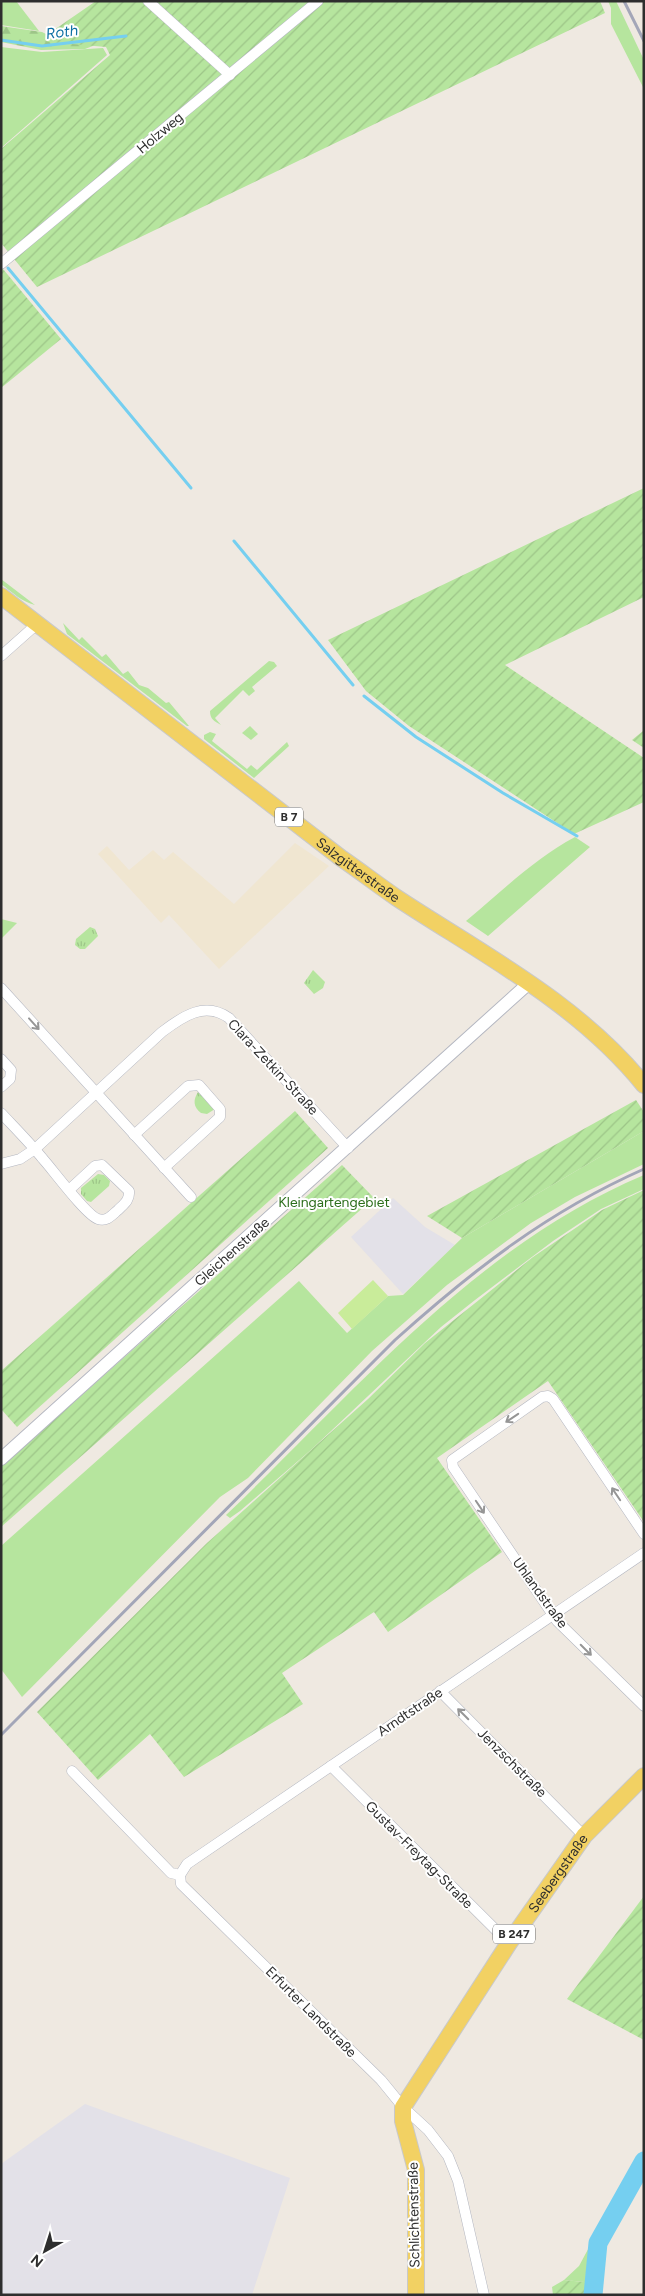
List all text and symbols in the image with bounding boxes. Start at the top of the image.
water label: Roth [45,21,79,43]
street label: Holzweg [133,109,187,157]
road number: B 7 [275,808,303,826]
street label: Salzgitterstraße [313,834,403,906]
street label: Clara-Zetkin-Straße [224,1016,322,1119]
one-way arrow [28,1018,40,1031]
park label: Kleingartengebiet [278,1194,390,1211]
street label: Gleichenstraße [191,1214,273,1290]
one-way arrow [505,1413,519,1423]
one-way arrow [611,1487,621,1501]
one-way arrow [475,1500,485,1514]
street label: Uhlandstraße [509,1554,572,1632]
one-way arrow [580,1644,593,1656]
street label: Arndtstraße [374,1684,446,1740]
one-way arrow [457,1708,469,1720]
street label: Jenzschstraße [474,1725,550,1801]
street label: Gustav-Freytag-Straße [362,1798,477,1913]
street label: Seebergstraße [524,1831,591,1916]
road number: B 247 [493,1925,535,1944]
street label: Erfurter Landstraße [262,1963,360,2061]
street label: Schlichtenstraße [405,2162,423,2268]
north arrow [20,2226,70,2276]
text: N [28,2251,47,2271]

